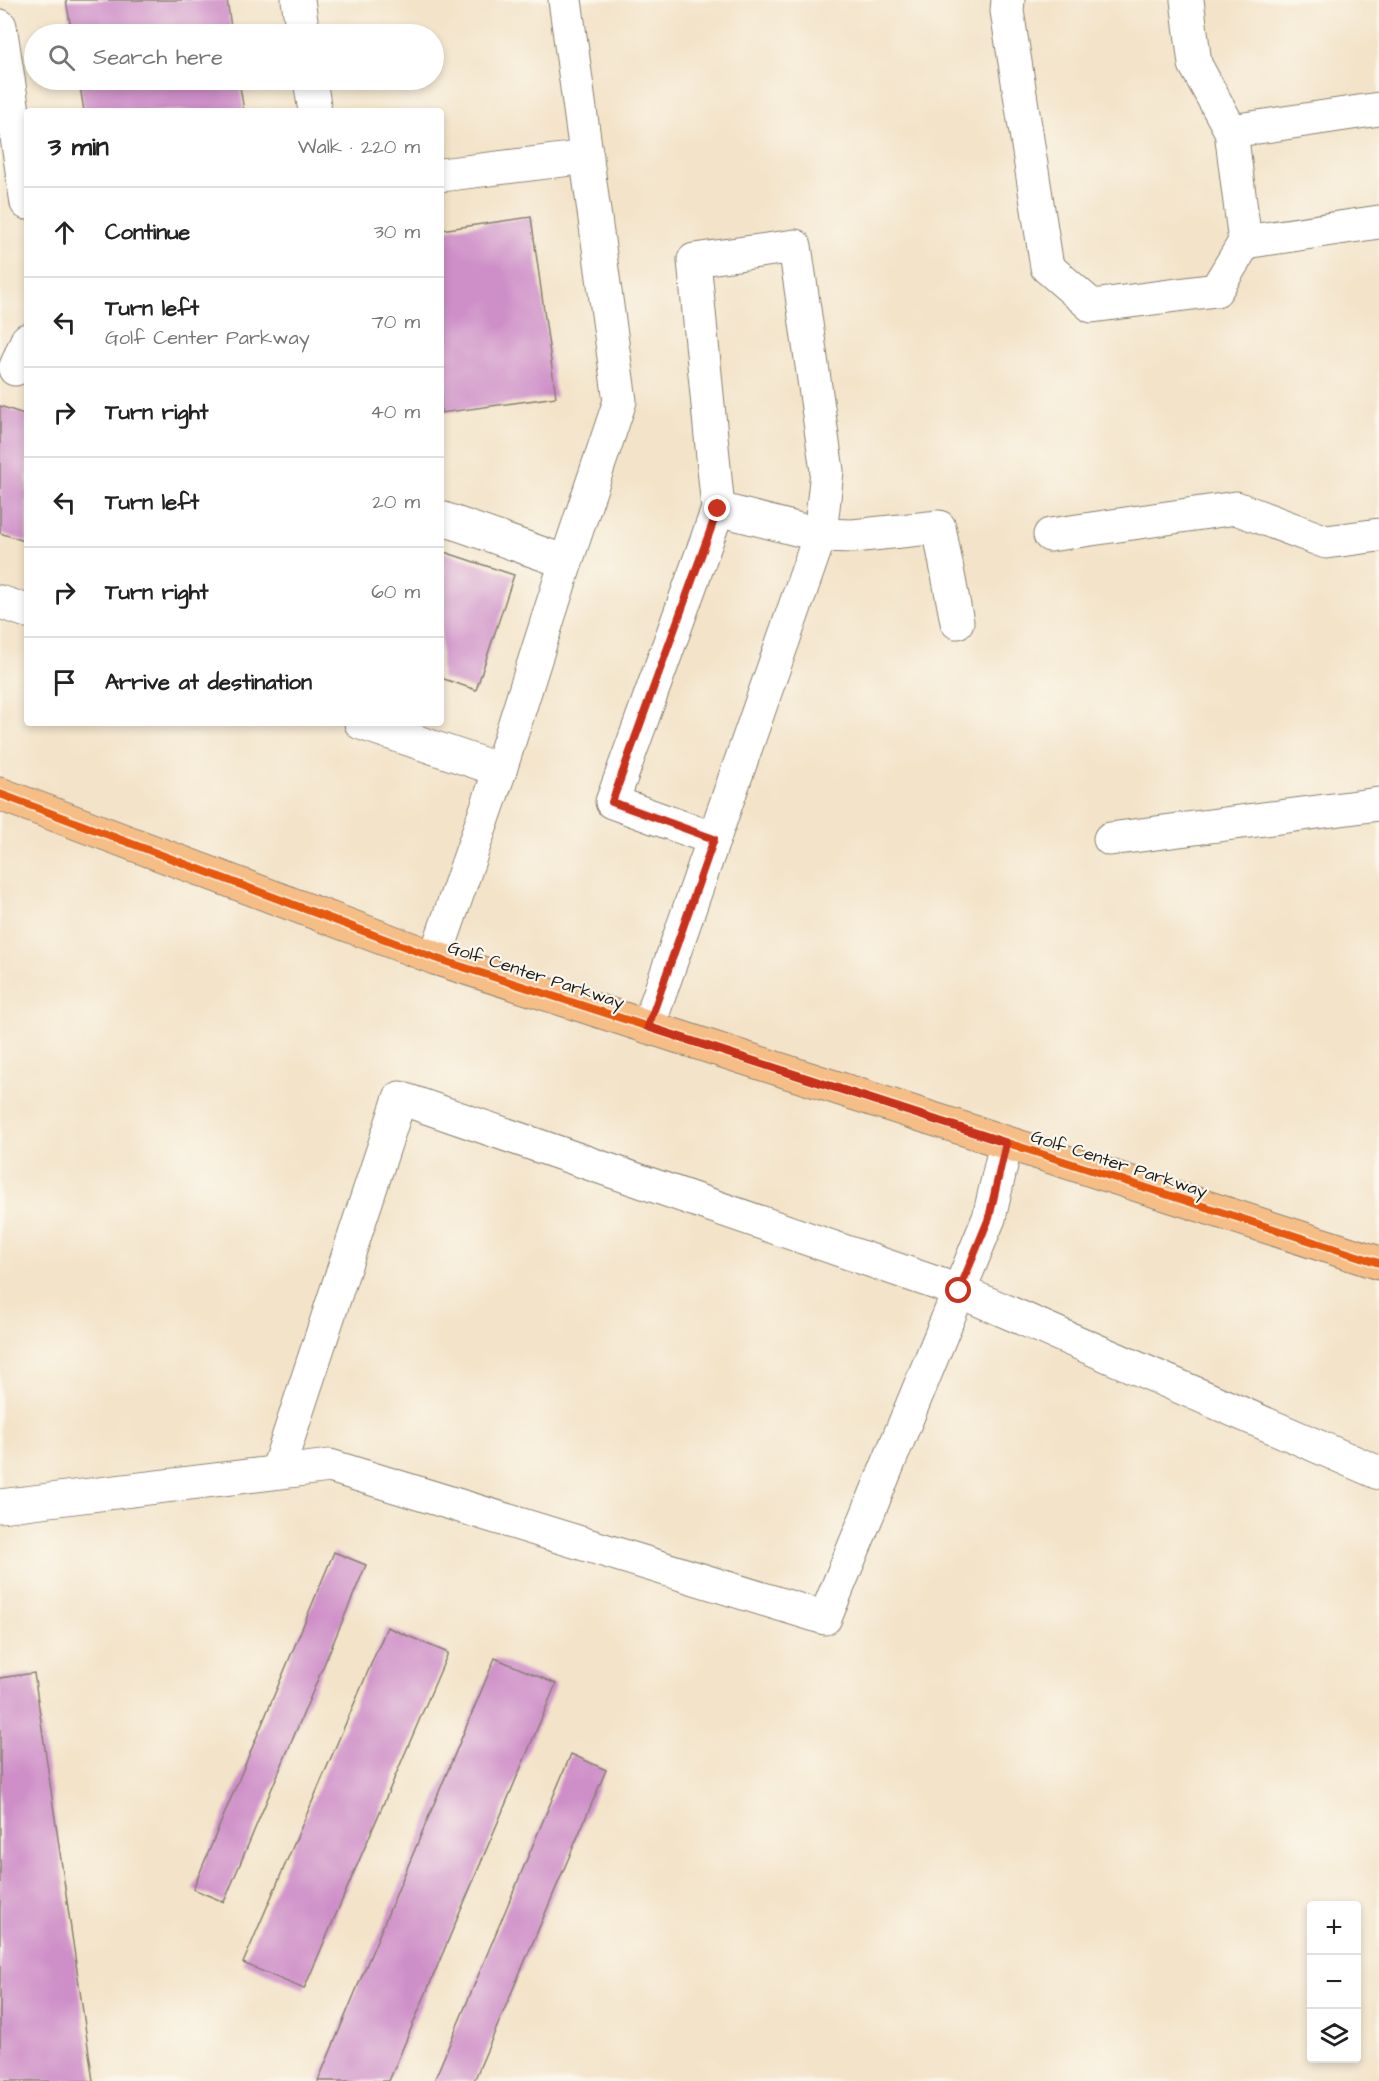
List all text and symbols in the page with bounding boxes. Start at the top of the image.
search box [24,24,444,90]
icon: search [45,41,78,74]
text: Search here [93,42,223,73]
text: 3 min [48,129,109,165]
text: Walk · 220 m [298,133,420,161]
icon: ahead [48,216,81,249]
text: Continue [105,217,190,248]
text: 30 m [374,218,420,246]
text: Turn left [105,293,199,324]
icon: left [48,306,81,339]
text: 70 m [372,308,420,336]
text: Golf Center Parkway [105,324,310,352]
icon: right [48,396,81,429]
text: Turn right [105,397,208,428]
text: 40 m [370,398,420,426]
icon: left [48,486,81,519]
text: Turn left [105,487,199,518]
text: 20 m [372,488,420,516]
route end [704,495,730,521]
icon: right [48,576,81,609]
text: Turn right [105,577,208,608]
text: 60 m [371,578,420,606]
icon: arrive [48,666,81,699]
text: Arrive at destination [105,667,312,698]
street label: Golf Center Parkway [444,935,628,1016]
street label: Golf Center Parkway [1027,1124,1211,1205]
route start [945,1277,971,1303]
map controls [1307,1901,1361,2063]
button: + [1307,1901,1361,1955]
button: − [1307,1955,1361,2009]
button: layers [1307,2009,1361,2063]

